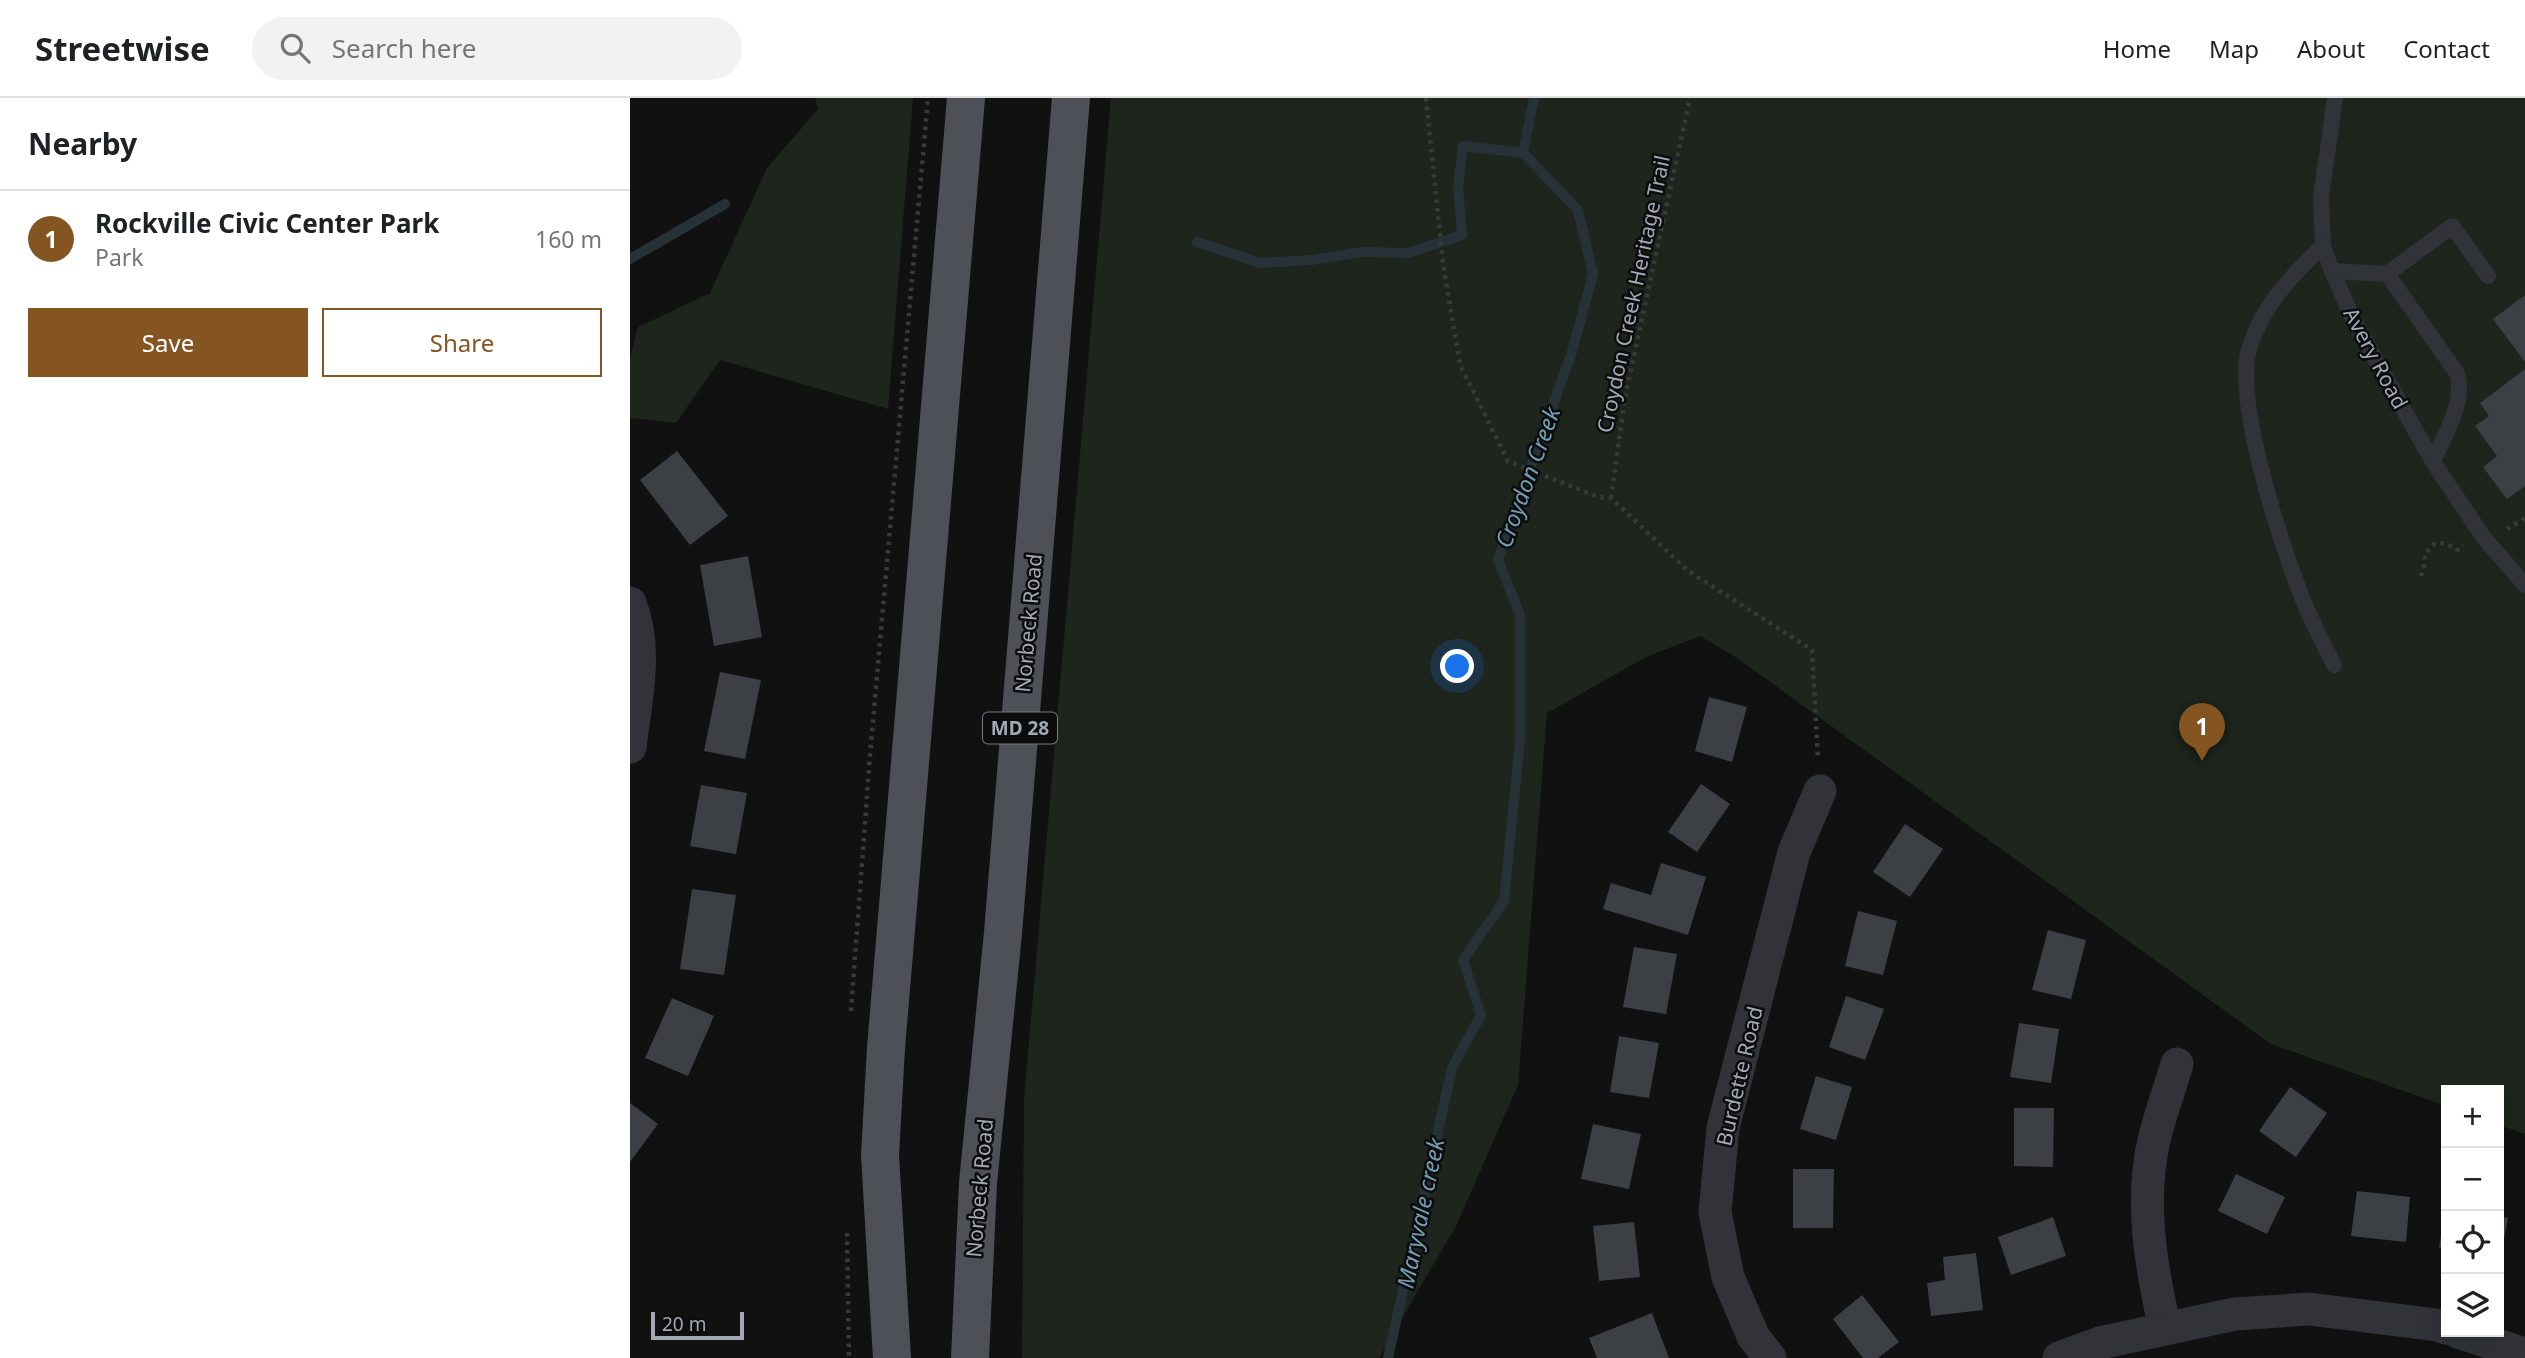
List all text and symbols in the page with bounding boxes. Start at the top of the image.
search box [252,17,742,80]
text: Streetwise [35,26,210,71]
icon: search [276,29,314,67]
text: Search here [332,30,476,66]
text: Home [2103,32,2171,65]
text: Map [2209,32,2259,65]
text: About [2297,32,2365,65]
text: Contact [2403,32,2490,65]
text: Nearby [28,123,137,164]
street label: Croydon Creek Heritage Trail [1590,153,1676,435]
text: Rockville Civic Center Park [95,205,439,241]
text: 1 [44,223,58,255]
text: 160 m [535,223,602,255]
text: Park [95,241,144,273]
street label: Avery Road [2338,302,2414,414]
button: Save [28,308,308,377]
button: Share [322,308,602,377]
water label: Croydon Creek [1487,401,1568,552]
street label: Norbeck Road [1008,552,1048,694]
your location [1440,649,1474,683]
pin: 1 [2179,703,2225,761]
road number: MD 28 [983,712,1057,744]
street label: Burdette Road [1709,1003,1769,1149]
map controls [2441,1085,2504,1337]
button: + [2441,1085,2504,1148]
street label: Norbeck Road [959,1117,999,1259]
water label: Maryvale creek [1388,1133,1452,1291]
button: − [2441,1148,2504,1211]
button: locate [2441,1211,2504,1274]
button: layers [2441,1274,2504,1337]
scale bar [651,1309,744,1341]
text: 20 m [662,1311,706,1337]

